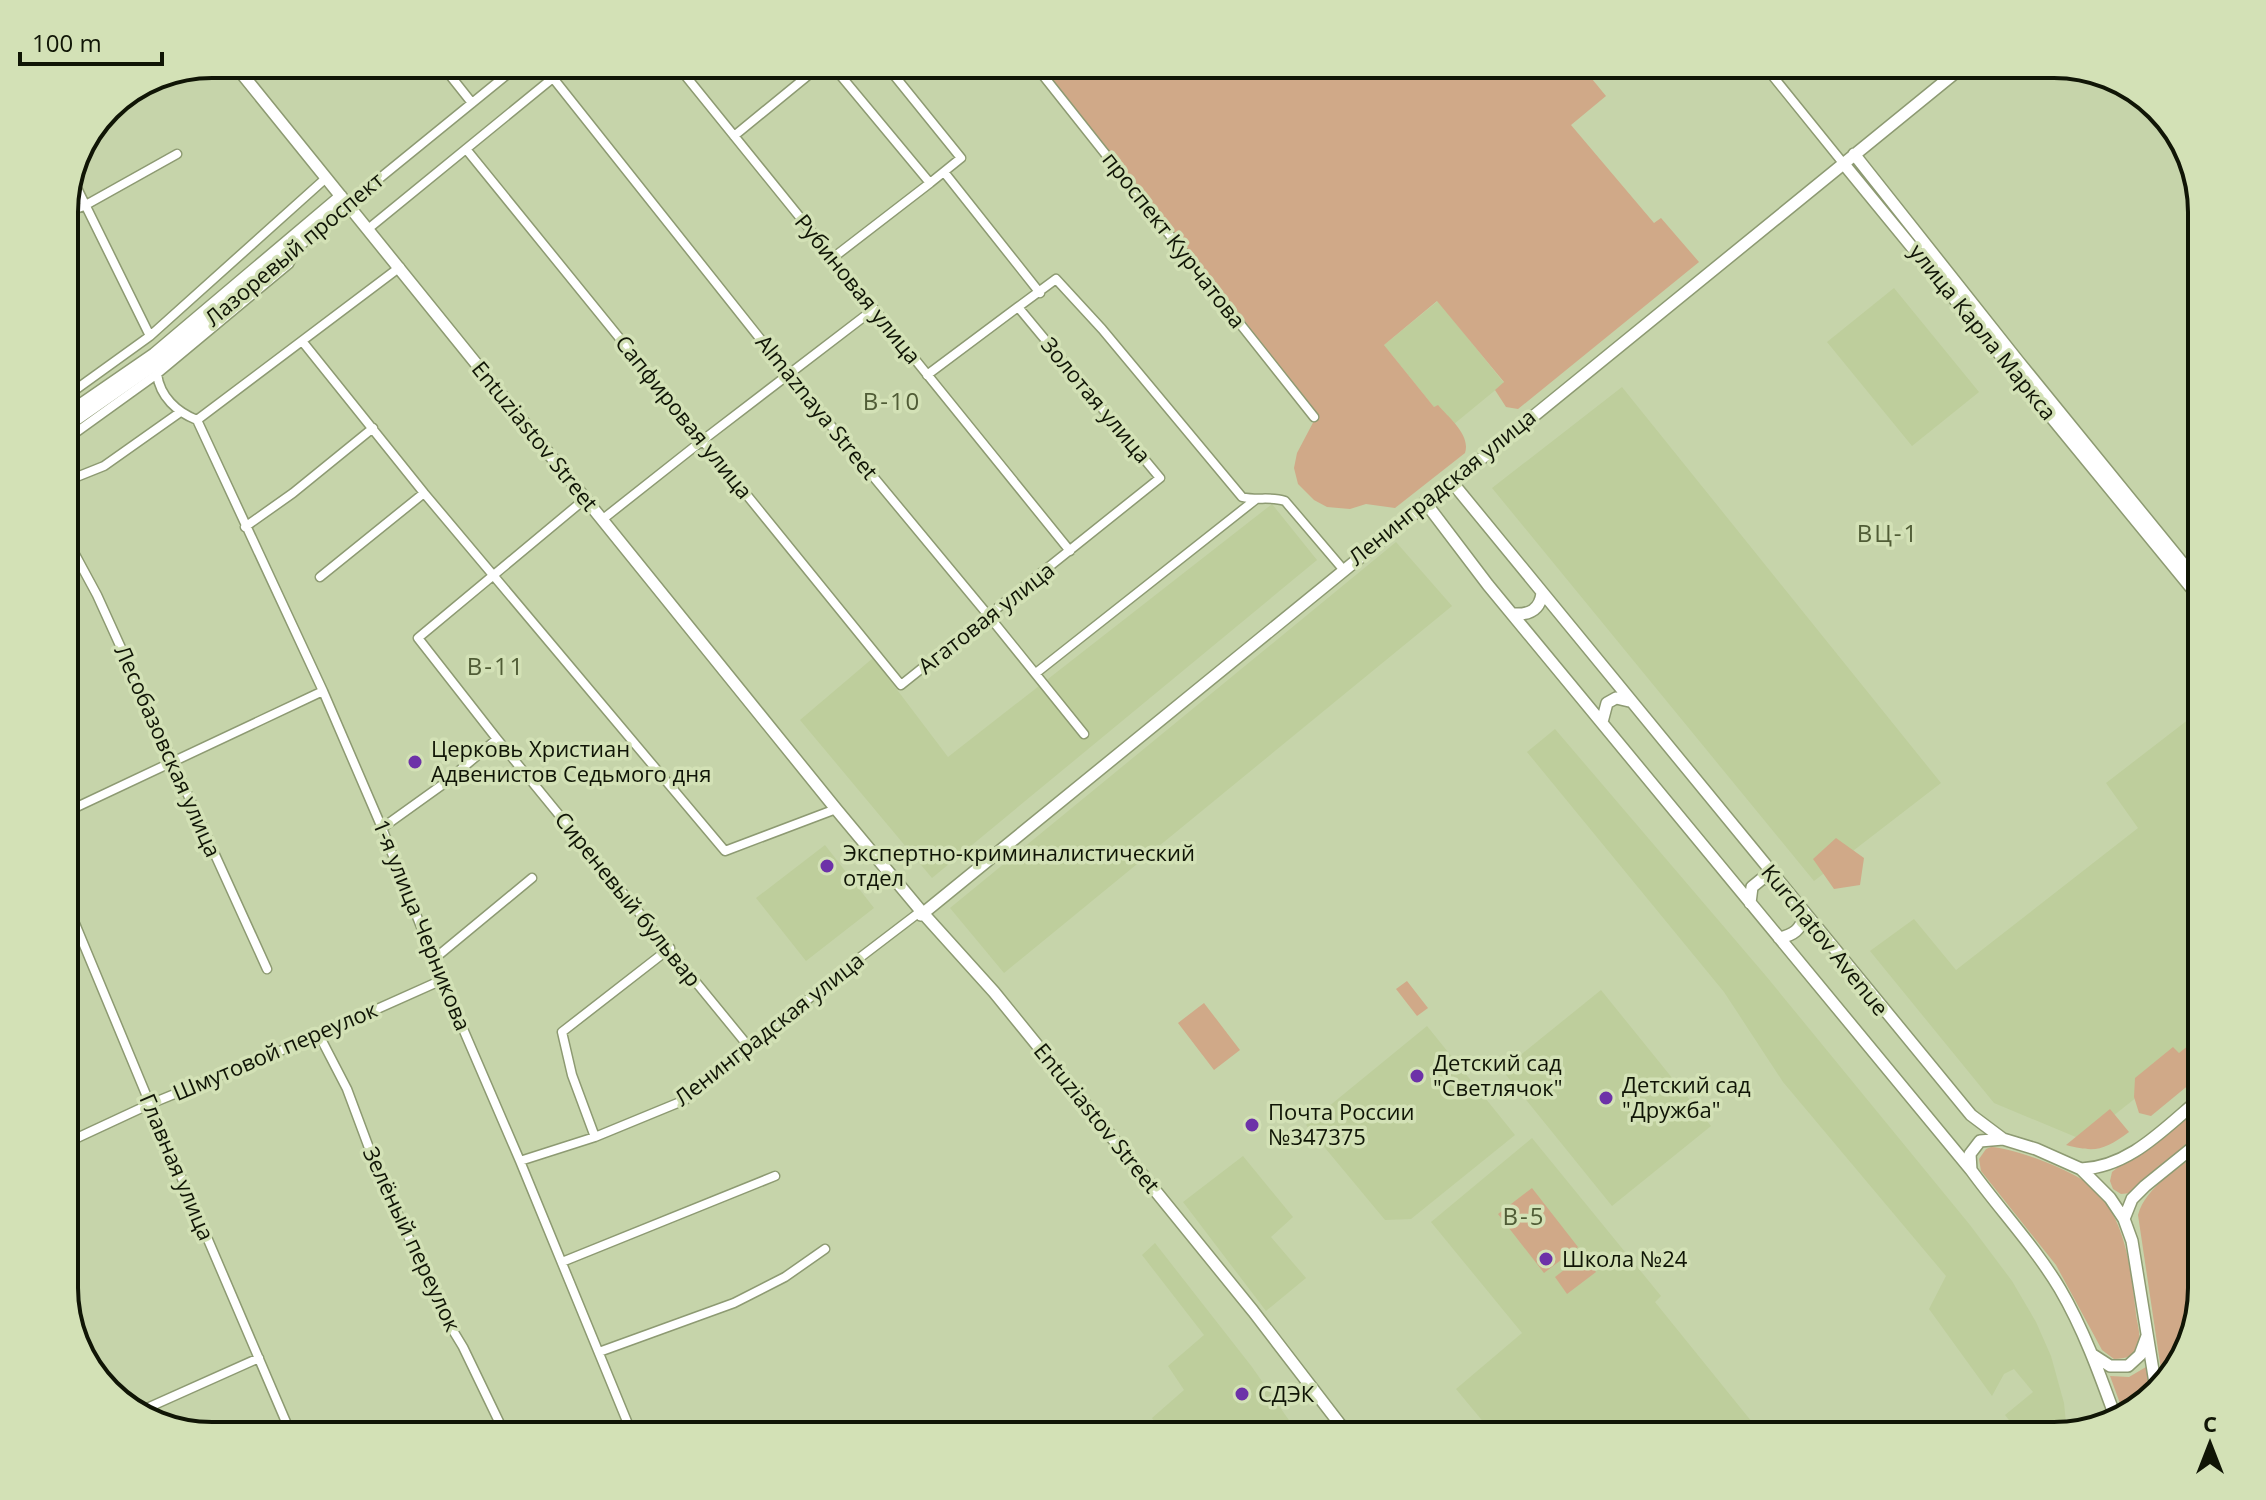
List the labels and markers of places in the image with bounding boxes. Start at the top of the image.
place label: Церковь Христиан Адвенистов Седьмого дня [431,733,711,788]
marker: Церковь Христиан Адвенистов Седьмого дня [406,753,424,771]
place label: Экспертно-криминалистический отдел [843,837,1195,892]
marker: Экспертно-криминалистический отдел [818,857,836,875]
place label: Детский сад "Светлячок" [1433,1047,1562,1102]
marker: Детский сад "Светлячок" [1408,1067,1426,1085]
place label: Детский сад "Дружба" [1622,1069,1751,1124]
marker: Детский сад "Дружба" [1597,1089,1615,1107]
place label: Почта России №347375 [1268,1096,1414,1151]
marker: Почта России №347375 [1243,1116,1261,1134]
place label: Школа №24 [1562,1243,1688,1273]
marker: Школа №24 [1537,1250,1555,1268]
place label: СДЭК [1258,1378,1315,1408]
marker: СДЭК [1233,1385,1251,1403]

